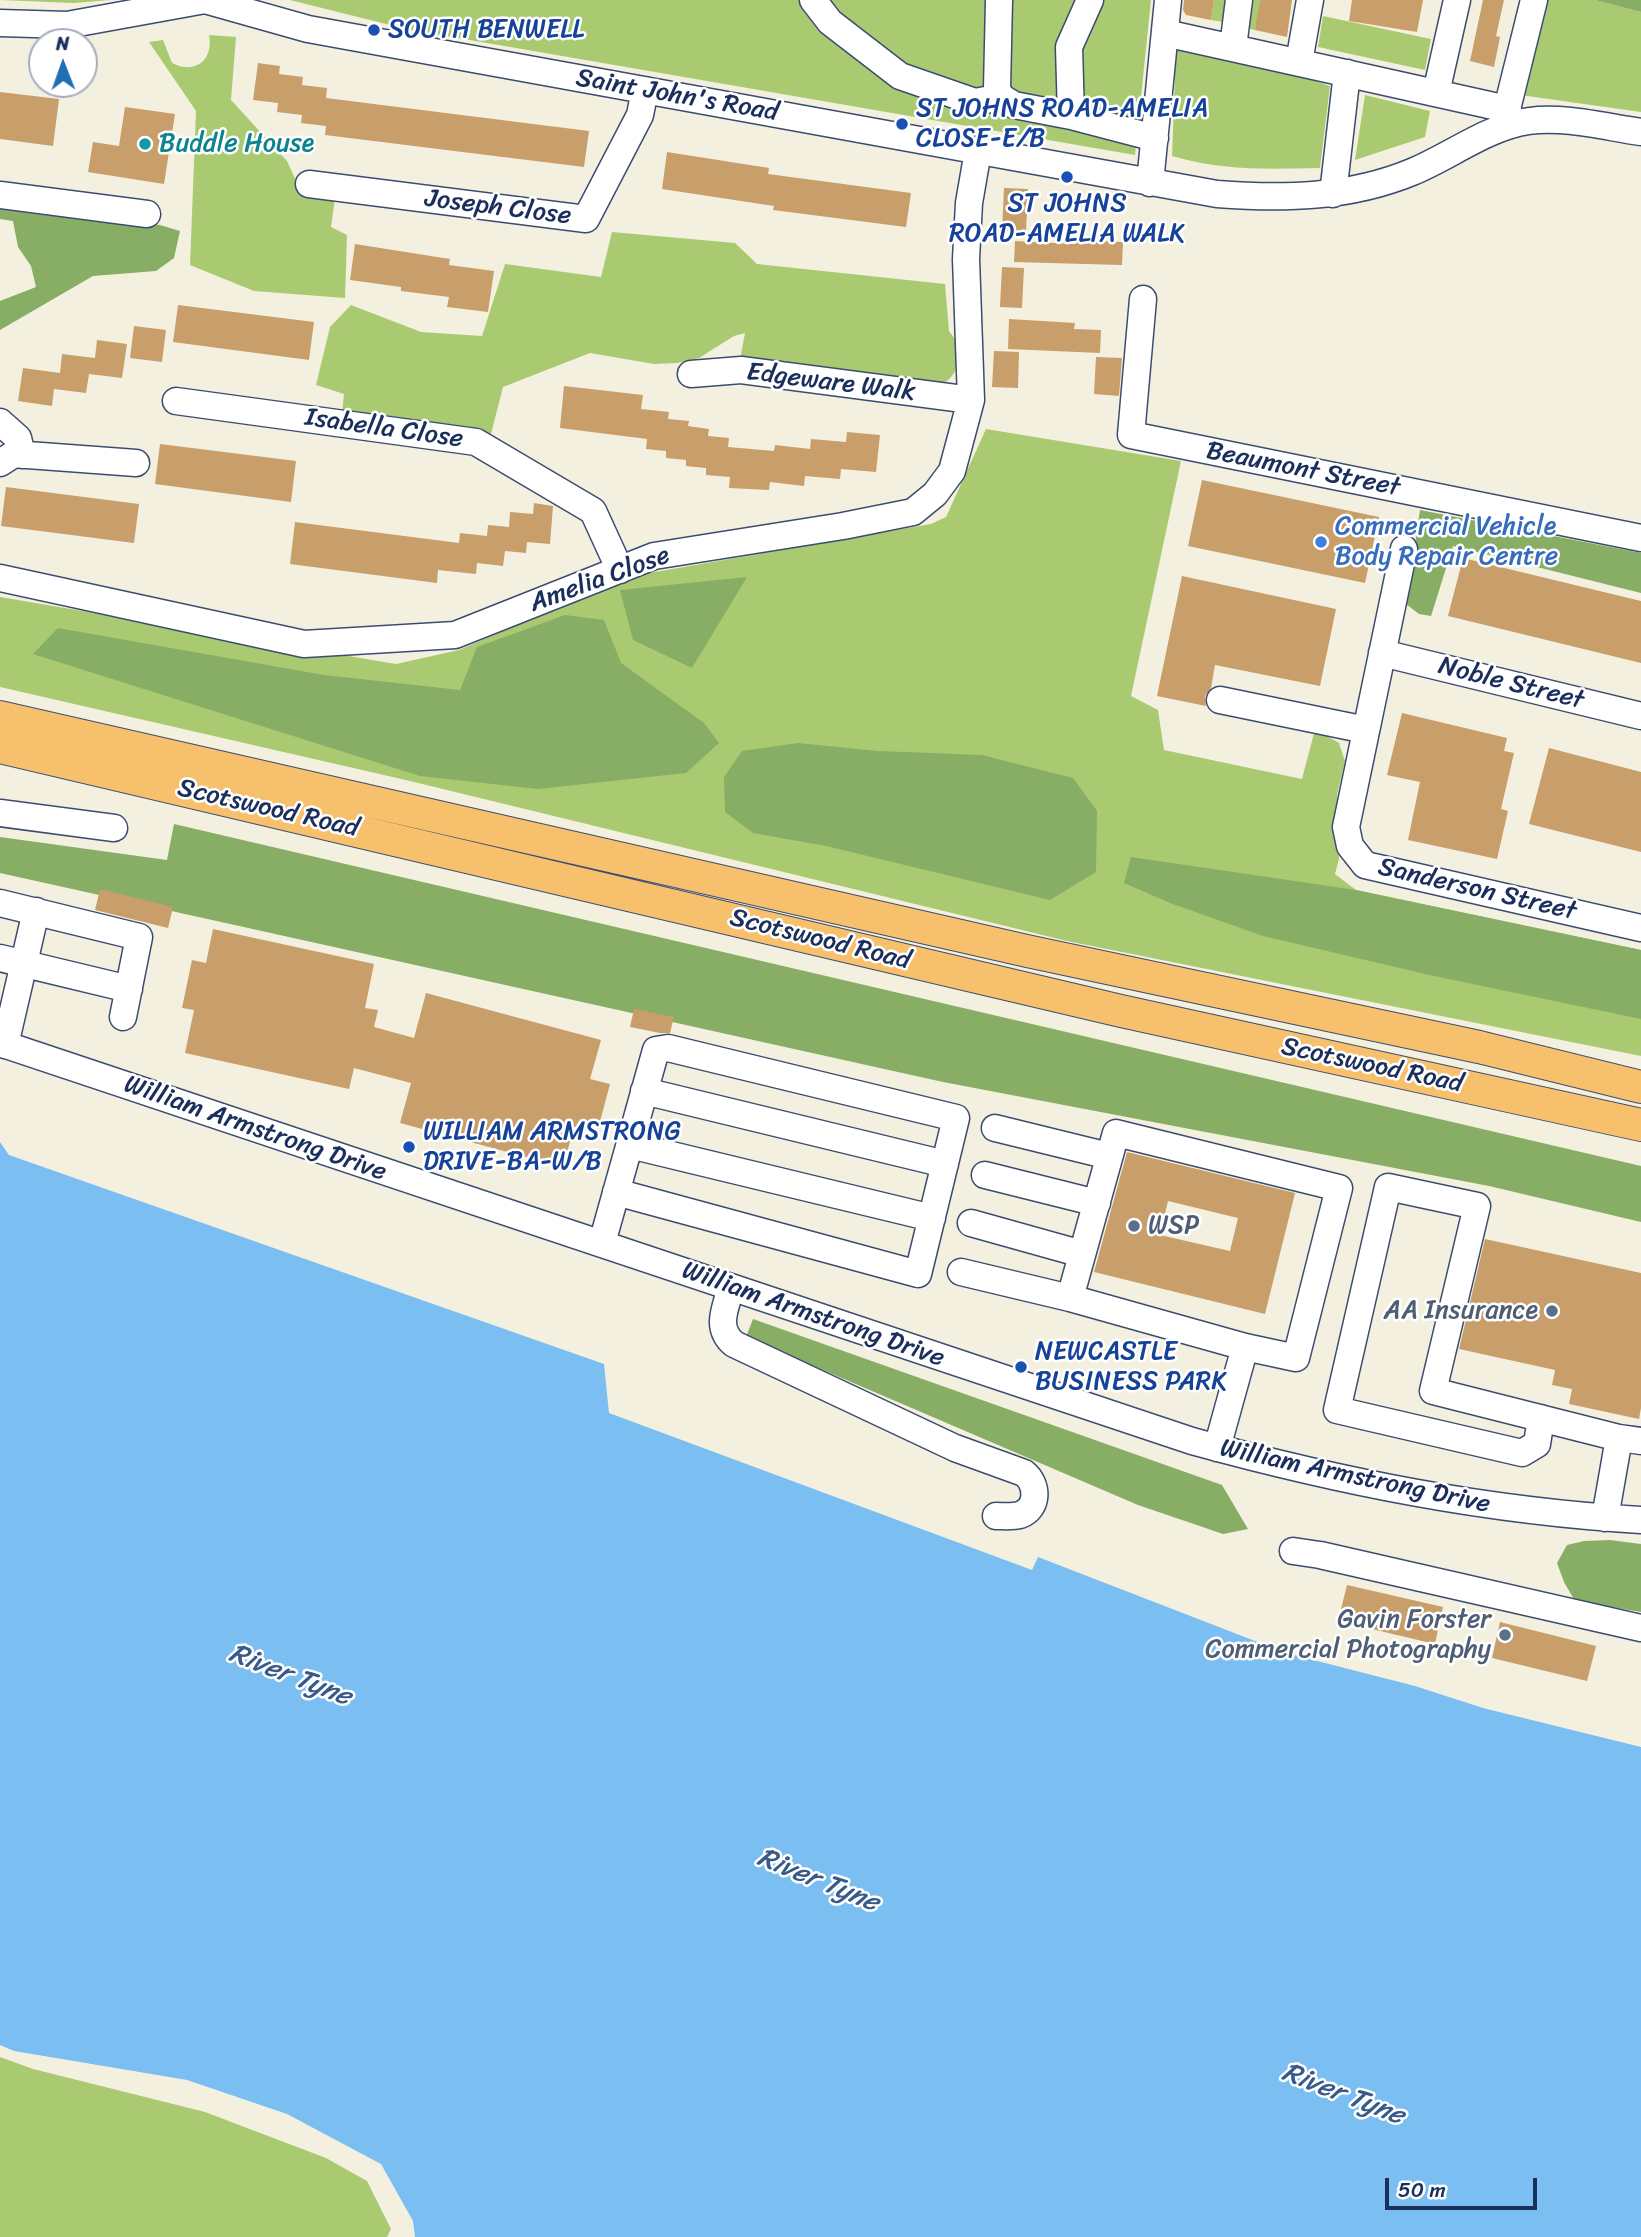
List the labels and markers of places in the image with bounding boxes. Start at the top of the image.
place label: SOUTH BENWELL [388,14,584,46]
marker: SOUTH BENWELL [366,22,382,38]
place label: ST JOHNS ROAD-AMELIA CLOSE-E/B [916,93,1208,154]
marker: ST JOHNS ROAD-AMELIA CLOSE-E/B [894,116,910,132]
place label: Buddle House [159,128,314,160]
marker: Buddle House [137,136,153,152]
marker: ST JOHNS ROAD-AMELIA WALK [1059,169,1075,185]
place label: ST JOHNS ROAD-AMELIA WALK [949,188,1185,249]
place label: Commercial Vehicle Body Repair Centre [1335,511,1558,572]
marker: Commercial Vehicle Body Repair Centre [1313,534,1329,550]
place label: WILLIAM ARMSTRONG DRIVE-BA-W/B [423,1116,681,1178]
marker: WILLIAM ARMSTRONG DRIVE-BA-W/B [401,1139,417,1155]
place label: WSP [1148,1210,1199,1242]
marker: WSP [1126,1218,1142,1234]
place label: AA Insurance [1384,1295,1538,1327]
marker: AA Insurance [1544,1303,1560,1319]
place label: NEWCASTLE BUSINESS PARK [1035,1336,1227,1398]
marker: NEWCASTLE BUSINESS PARK [1013,1359,1029,1375]
place label: Gavin Forster Commercial Photography [1205,1604,1491,1666]
marker: Gavin Forster Commercial Photography [1497,1627,1513,1643]

